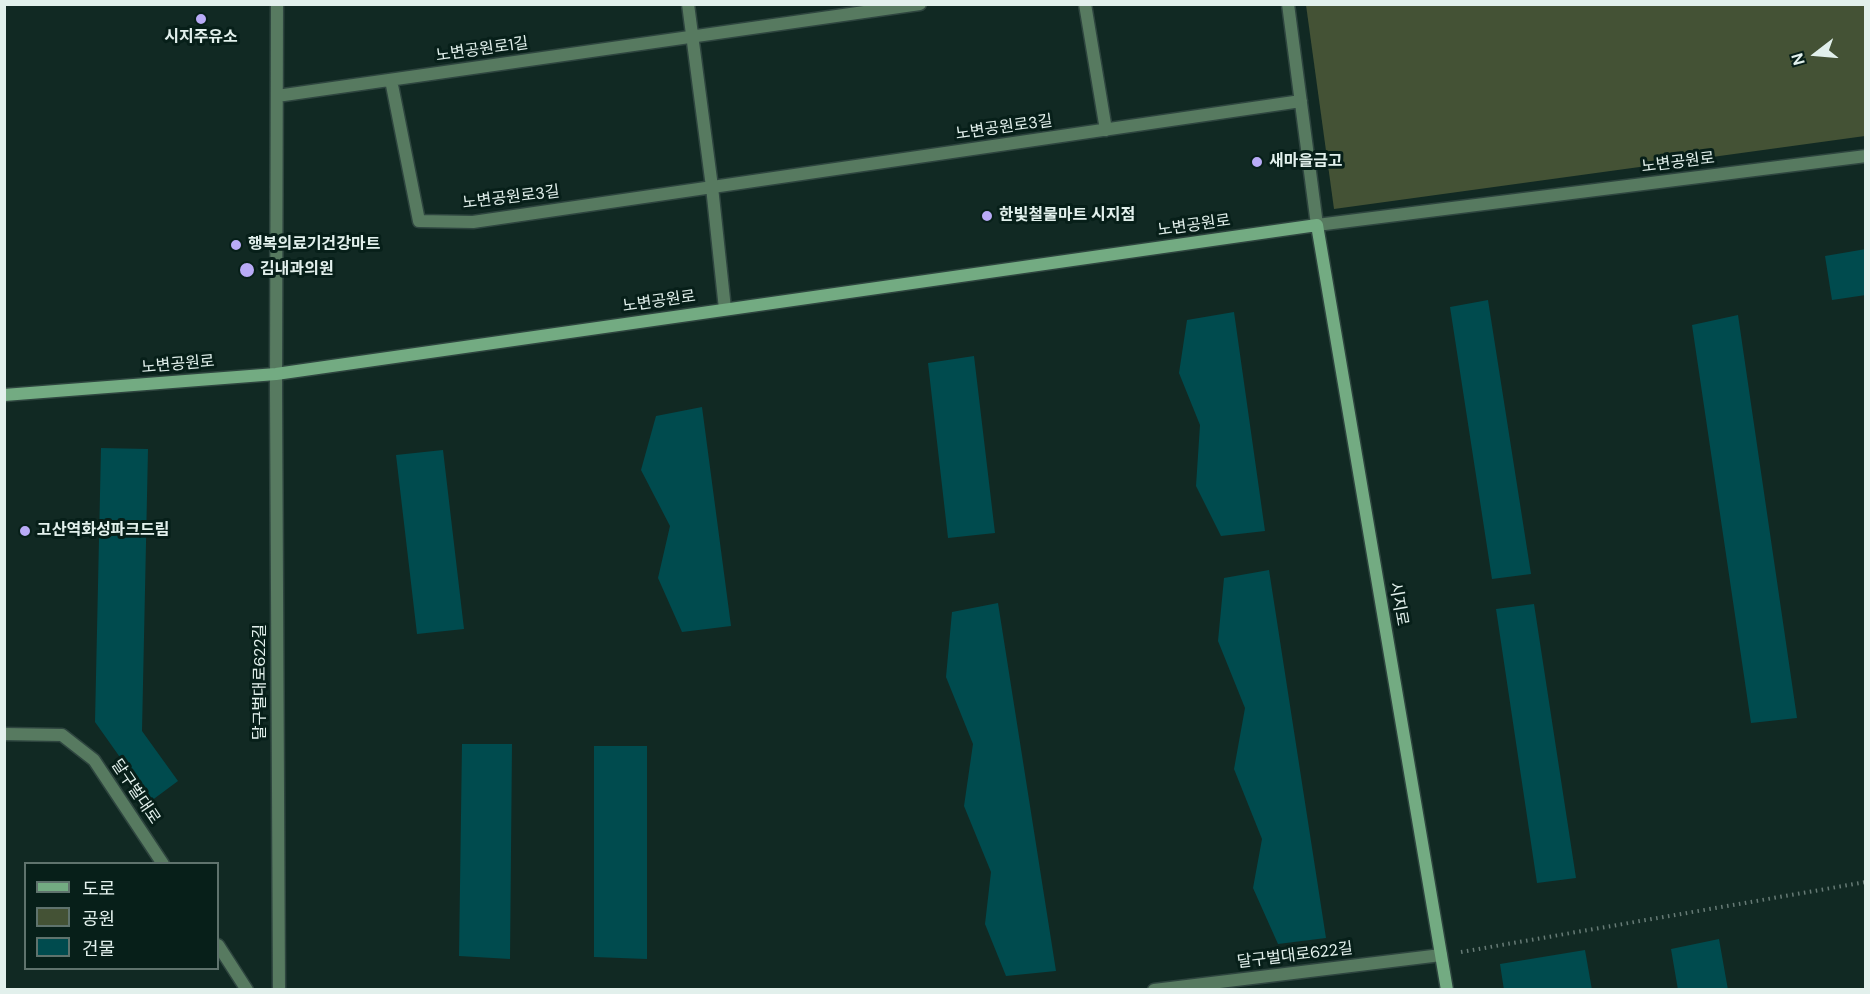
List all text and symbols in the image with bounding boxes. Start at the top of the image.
marker: 시지주유소 [194,12,208,26]
north arrow [1786,24,1846,84]
place label: 시지주유소 [164,28,238,48]
street label: 노변공원로1길 [434,34,530,66]
text: N [1787,51,1810,68]
street label: 노변공원로3길 [954,112,1054,144]
street label: 노변공원로 [1640,149,1716,177]
place label: 새마을금고 [1269,152,1343,172]
marker: 새마을금고 [1250,155,1264,169]
street label: 노변공원로3길 [461,183,561,213]
place label: 한빛철물마트 시지점 [999,206,1135,226]
marker: 한빛철물마트 시지점 [980,209,994,223]
street label: 노변공원로 [1156,211,1232,241]
place label: 행복의료기건강마트 [248,235,380,255]
marker: 행복의료기건강마트 [229,238,243,252]
place label: 김내과의원 [260,260,334,280]
marker: 김내과의원 [238,261,256,279]
street label: 노변공원로 [621,287,697,317]
street label: 노변공원로 [141,352,215,378]
place label: 고산역화성파크드림 [37,521,169,541]
marker: 고산역화성파크드림 [18,524,32,538]
street label: 시지로 [1385,581,1411,627]
street label: 달구벌대로622길 [251,624,271,740]
street label: 달구벌대로 [106,756,164,828]
legend [24,862,219,970]
text: 도로 [82,877,115,901]
text: 공원 [82,907,115,931]
text: 건물 [82,937,115,961]
street label: 달구벌대로622길 [1236,939,1354,973]

